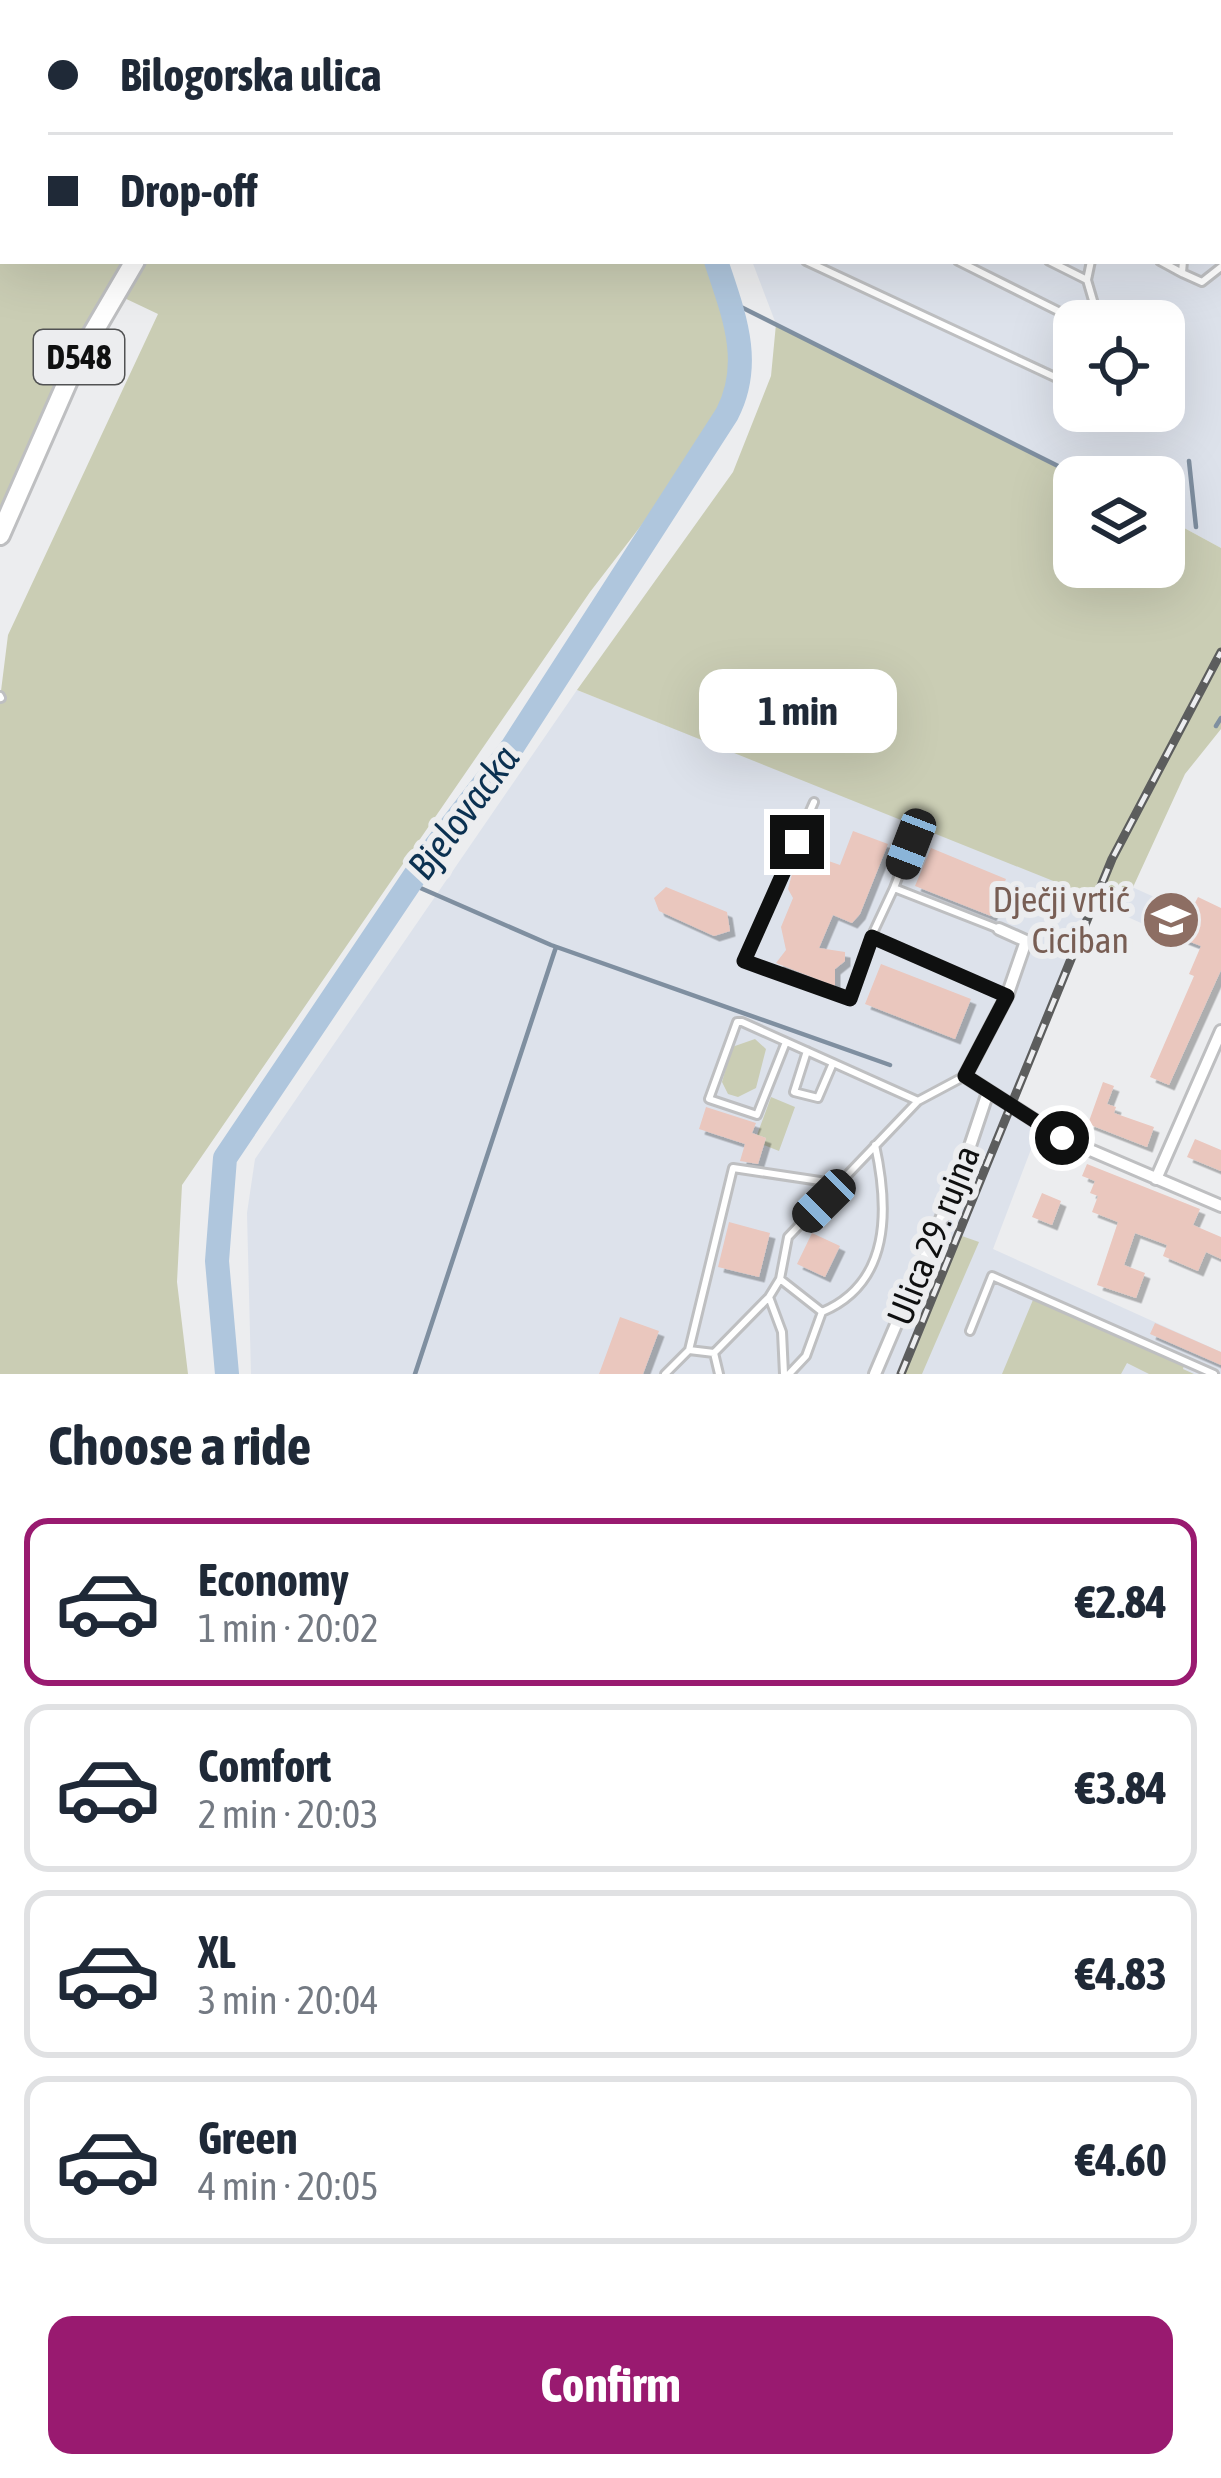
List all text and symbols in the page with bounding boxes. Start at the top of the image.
text: Bilogorska ulica [120,49,382,101]
text: Drop-off [120,165,258,217]
map controls [1053,300,1185,588]
button: locate [1053,300,1185,432]
road number: D548 [34,330,124,384]
button: layers [1053,456,1185,588]
callout: 1 min [698,668,896,752]
text: 1 min [758,689,838,733]
water label: Bjelovacka [399,737,527,887]
car [881,804,941,884]
route end [770,815,824,869]
place label: Dječji vrtić Ciciban [993,878,1130,961]
school or university icon: Dječji vrtić Ciciban [1140,889,1202,951]
route start [1035,1111,1089,1165]
street label: Ulica 29. rujna [878,1139,988,1331]
car [786,1163,862,1239]
text: Choose a ride [48,1415,311,1476]
icon: car [54,1548,162,1656]
text: Economy [198,1554,349,1606]
text: €2.84 [1075,1576,1167,1628]
text: 1 min · 20:02 [198,1606,379,1650]
icon: car [54,1734,162,1842]
text: Comfort [198,1740,331,1792]
text: €3.84 [1075,1762,1167,1814]
text: 2 min · 20:03 [198,1792,379,1836]
icon: car [54,1920,162,2028]
text: XL [198,1926,236,1978]
text: €4.83 [1075,1948,1167,2000]
text: 3 min · 20:04 [198,1978,379,2022]
icon: car [54,2106,162,2214]
text: Green [198,2112,298,2164]
text: €4.60 [1075,2134,1167,2186]
text: 4 min · 20:05 [198,2164,379,2208]
button: Confirm [48,2316,1173,2454]

